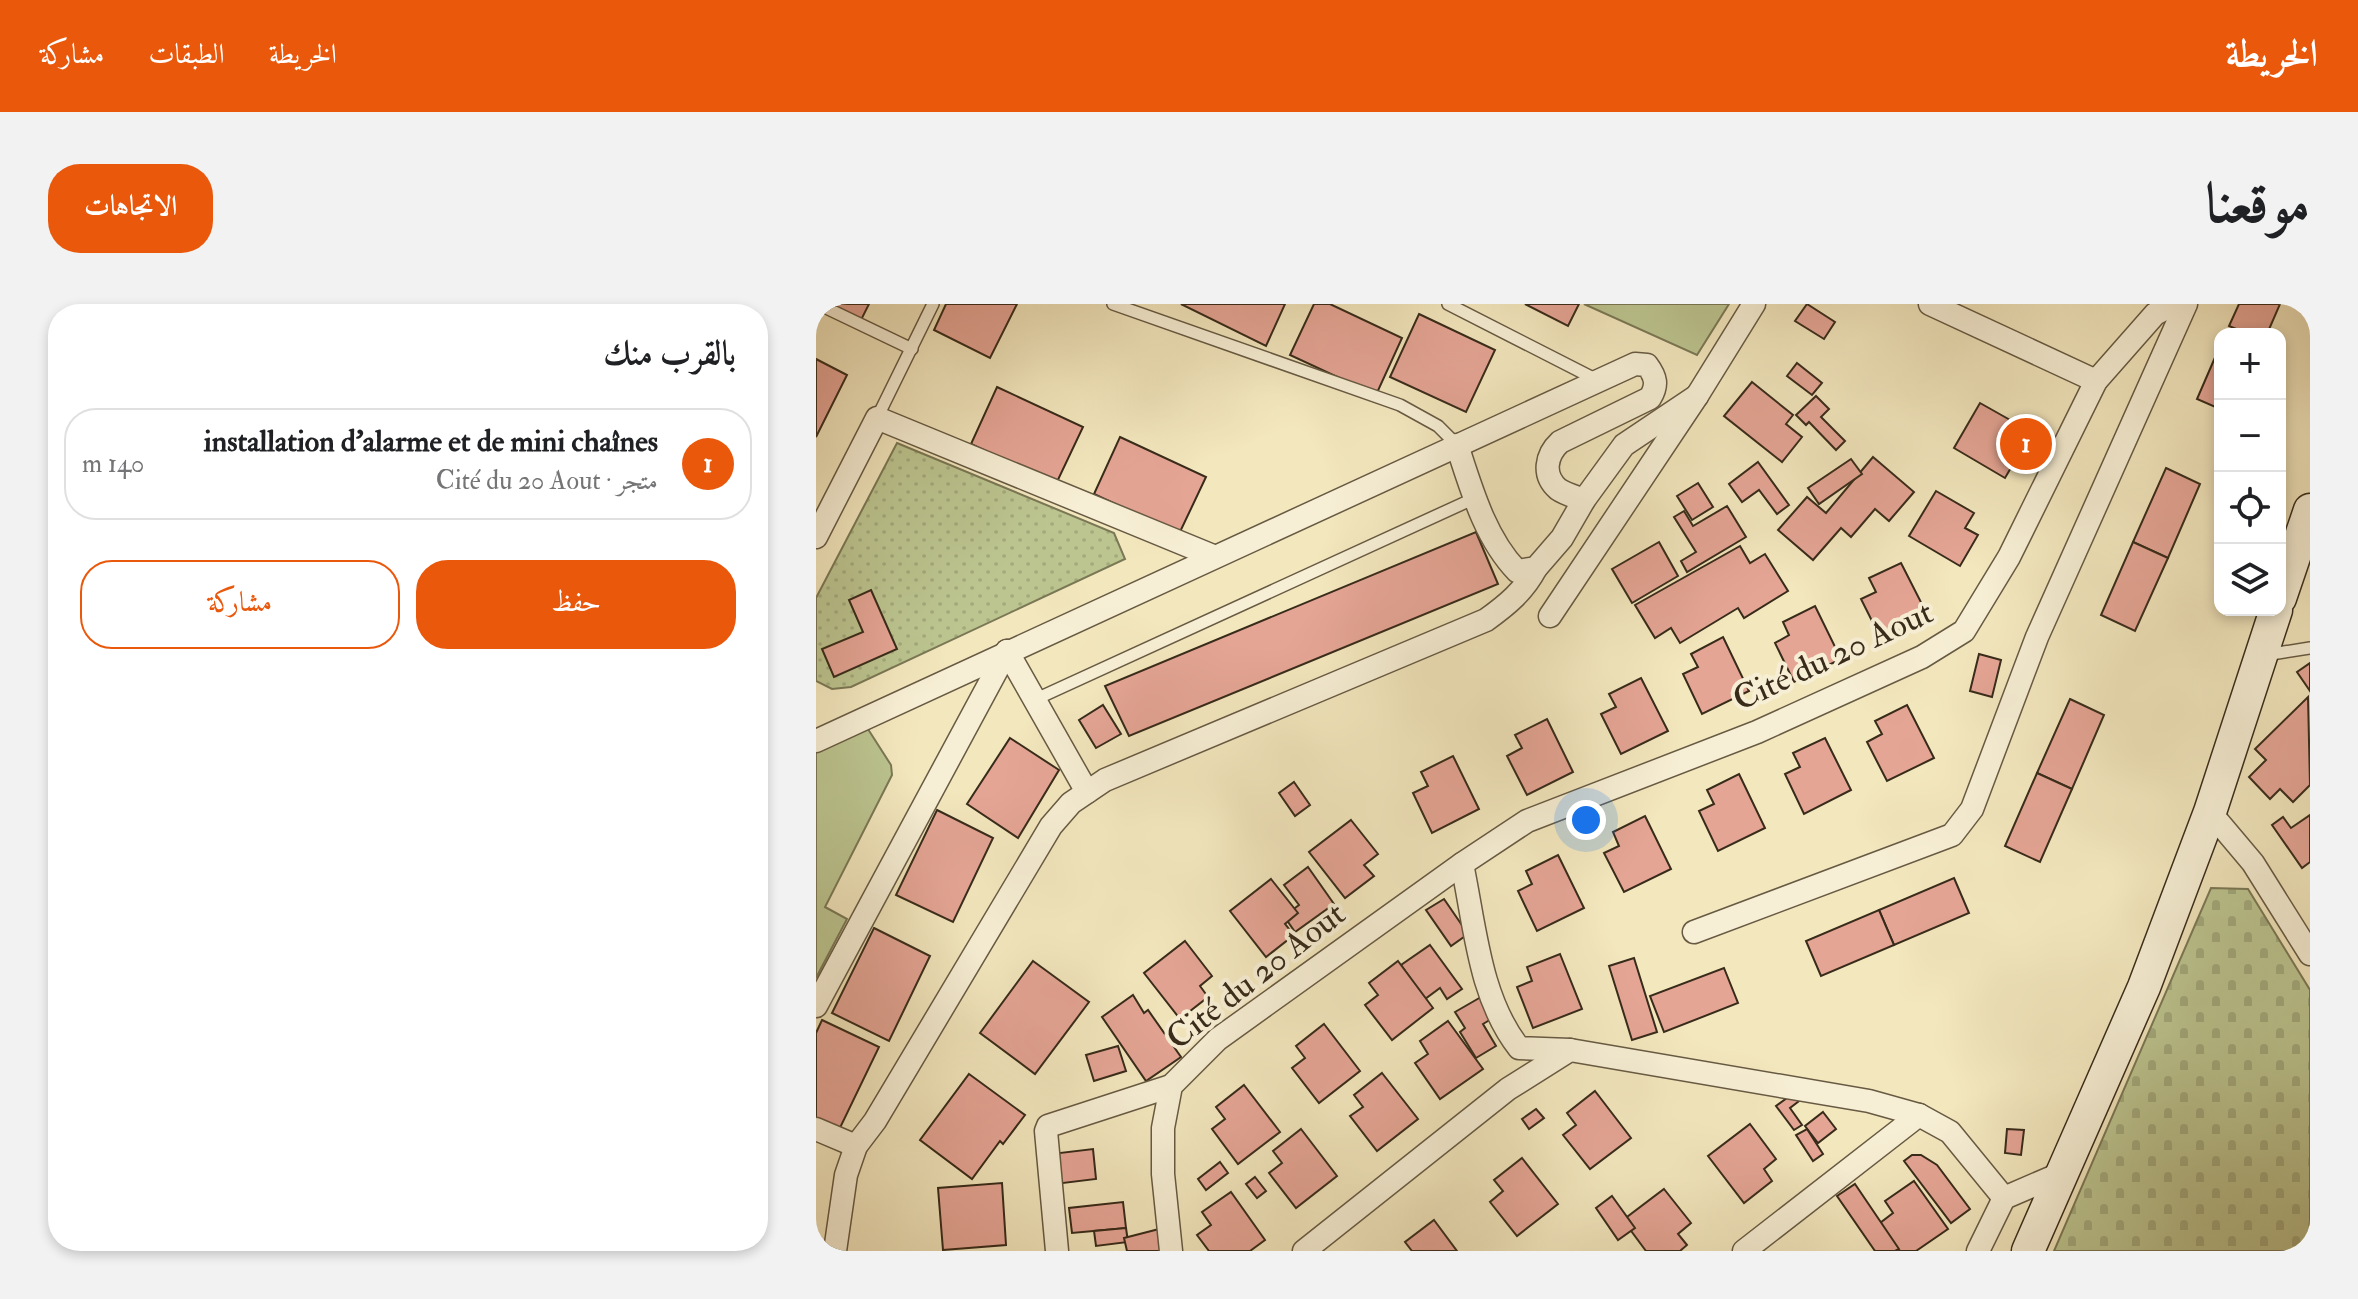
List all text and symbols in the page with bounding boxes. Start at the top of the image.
text: الخريطة [2226,30,2318,78]
text: مشاركة [40,37,104,72]
text: الطبقات [148,37,225,72]
text: الخريطة [269,37,337,72]
button: الاتجاهات [48,164,213,253]
text: موقعنا [2205,169,2310,240]
map controls [2214,328,2286,616]
button: + [2214,328,2286,400]
text: بالقرب منك [603,332,736,375]
button: − [2214,400,2286,472]
pin: 1 [2000,414,2052,474]
text: installation d'alarme et de mini chaînes [204,423,658,460]
text: 140 m [82,448,144,480]
text: 1 [703,448,713,480]
text: متجر · Cité du 20 Aout [436,465,658,497]
button: locate [2214,472,2286,544]
button: layers [2214,544,2286,616]
button: مشاركة [80,560,400,649]
button: حفظ [416,560,736,649]
street label: Cité du 20 Aout [1726,591,1940,721]
your location [1566,800,1606,840]
street label: Cité du 20 Aout [1158,893,1354,1059]

